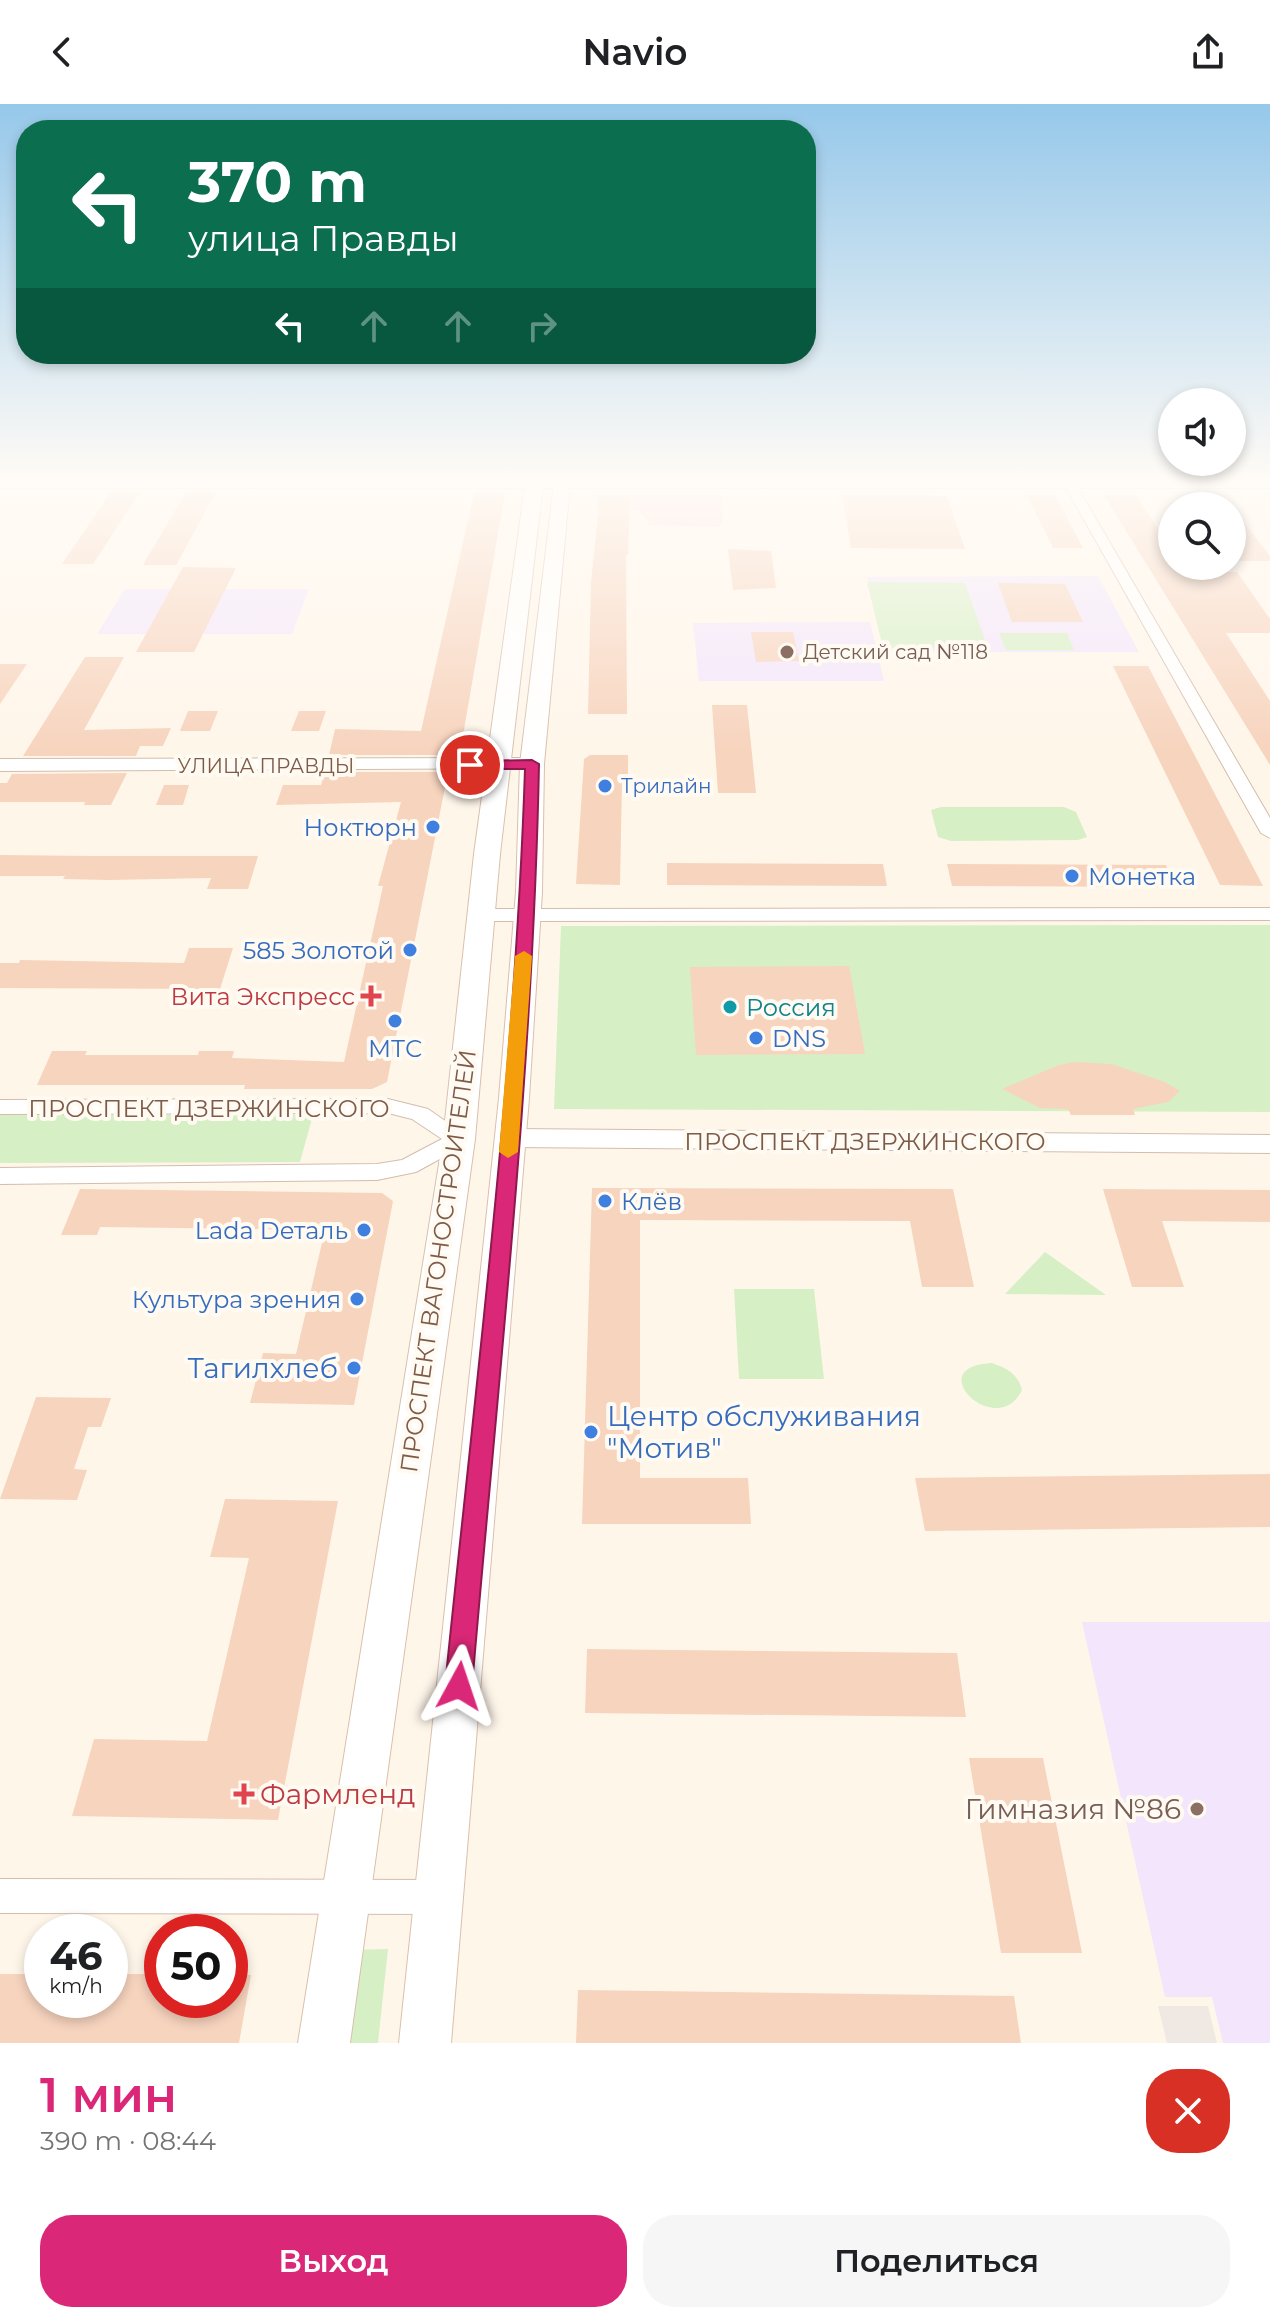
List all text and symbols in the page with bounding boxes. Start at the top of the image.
icon: back [40,30,84,74]
text: Navio [582,30,688,74]
icon: share [1186,30,1230,74]
text: 370 m [188,148,367,216]
icon: left [56,152,160,256]
text: улица Правды [188,216,459,260]
icon: left [268,304,312,348]
icon: ahead [352,304,396,348]
icon: ahead [436,304,480,348]
icon: right [520,304,564,348]
map controls [1158,388,1246,580]
button: sound [1158,388,1246,476]
button: search [1158,492,1246,580]
place label: Детский сад №118 [803,640,988,664]
marker: Детский сад №118 [778,643,796,661]
pin [436,731,504,799]
icon: arrive [448,743,492,787]
street label: УЛИЦА ПРАВДЫ [178,754,354,778]
place label: Трилайн [621,774,712,798]
marker: Трилайн [596,777,614,795]
place label: Ноктюрн [304,813,417,842]
marker: Ноктюрн [424,818,442,836]
place label: Монетка [1088,862,1196,891]
marker: Монетка [1063,867,1081,885]
place label: 585 Золотой [243,936,394,965]
marker: 585 Золотой [401,941,419,959]
place label: Вита Экспресс [171,982,355,1011]
marker: Вита Экспресс [362,987,380,1005]
place label: Россия [746,993,836,1022]
marker: Россия [721,998,739,1016]
marker: МТС [386,1012,404,1030]
place label: DNS [772,1024,826,1053]
marker: DNS [747,1029,765,1047]
place label: МТС [368,1034,422,1063]
street label: ПРОСПЕКТ ВАГОНОСТРОИТЕЛЕЙ [394,1048,482,1474]
street label: ПРОСПЕКТ ДЗЕРЖИНСКОГО [28,1094,390,1123]
street label: ПРОСПЕКТ ДЗЕРЖИНСКОГО [684,1127,1046,1156]
place label: Клёв [621,1187,682,1216]
marker: Клёв [596,1192,614,1210]
place label: Lada Dеталь [195,1216,348,1245]
marker: Lada Dеталь [355,1221,373,1239]
place label: Культура зрения [132,1285,341,1314]
marker: Культура зрения [348,1290,366,1308]
place label: Тагилхлеб [188,1351,338,1385]
marker: Тагилхлеб [345,1359,363,1377]
place label: Центр обслуживания "Мотив" [607,1399,921,1465]
marker: Центр обслуживания "Мотив" [582,1423,600,1441]
position arrow [417,1644,501,1728]
place label: Фармленд [260,1777,415,1811]
marker: Фармленд [235,1785,253,1803]
place label: Гимназия №86 [965,1792,1181,1826]
marker: Гимназия №86 [1188,1800,1206,1818]
speed limit sign: 50 [144,1914,248,2018]
text: 46 [49,1931,103,1980]
text: km/h [49,1974,103,1998]
text: 1 мин [40,2066,177,2124]
button: close [1146,2069,1230,2153]
text: 390 m · 08:44 [40,2125,216,2157]
button: Выход [40,2215,627,2307]
button: Поделиться [643,2215,1230,2307]

